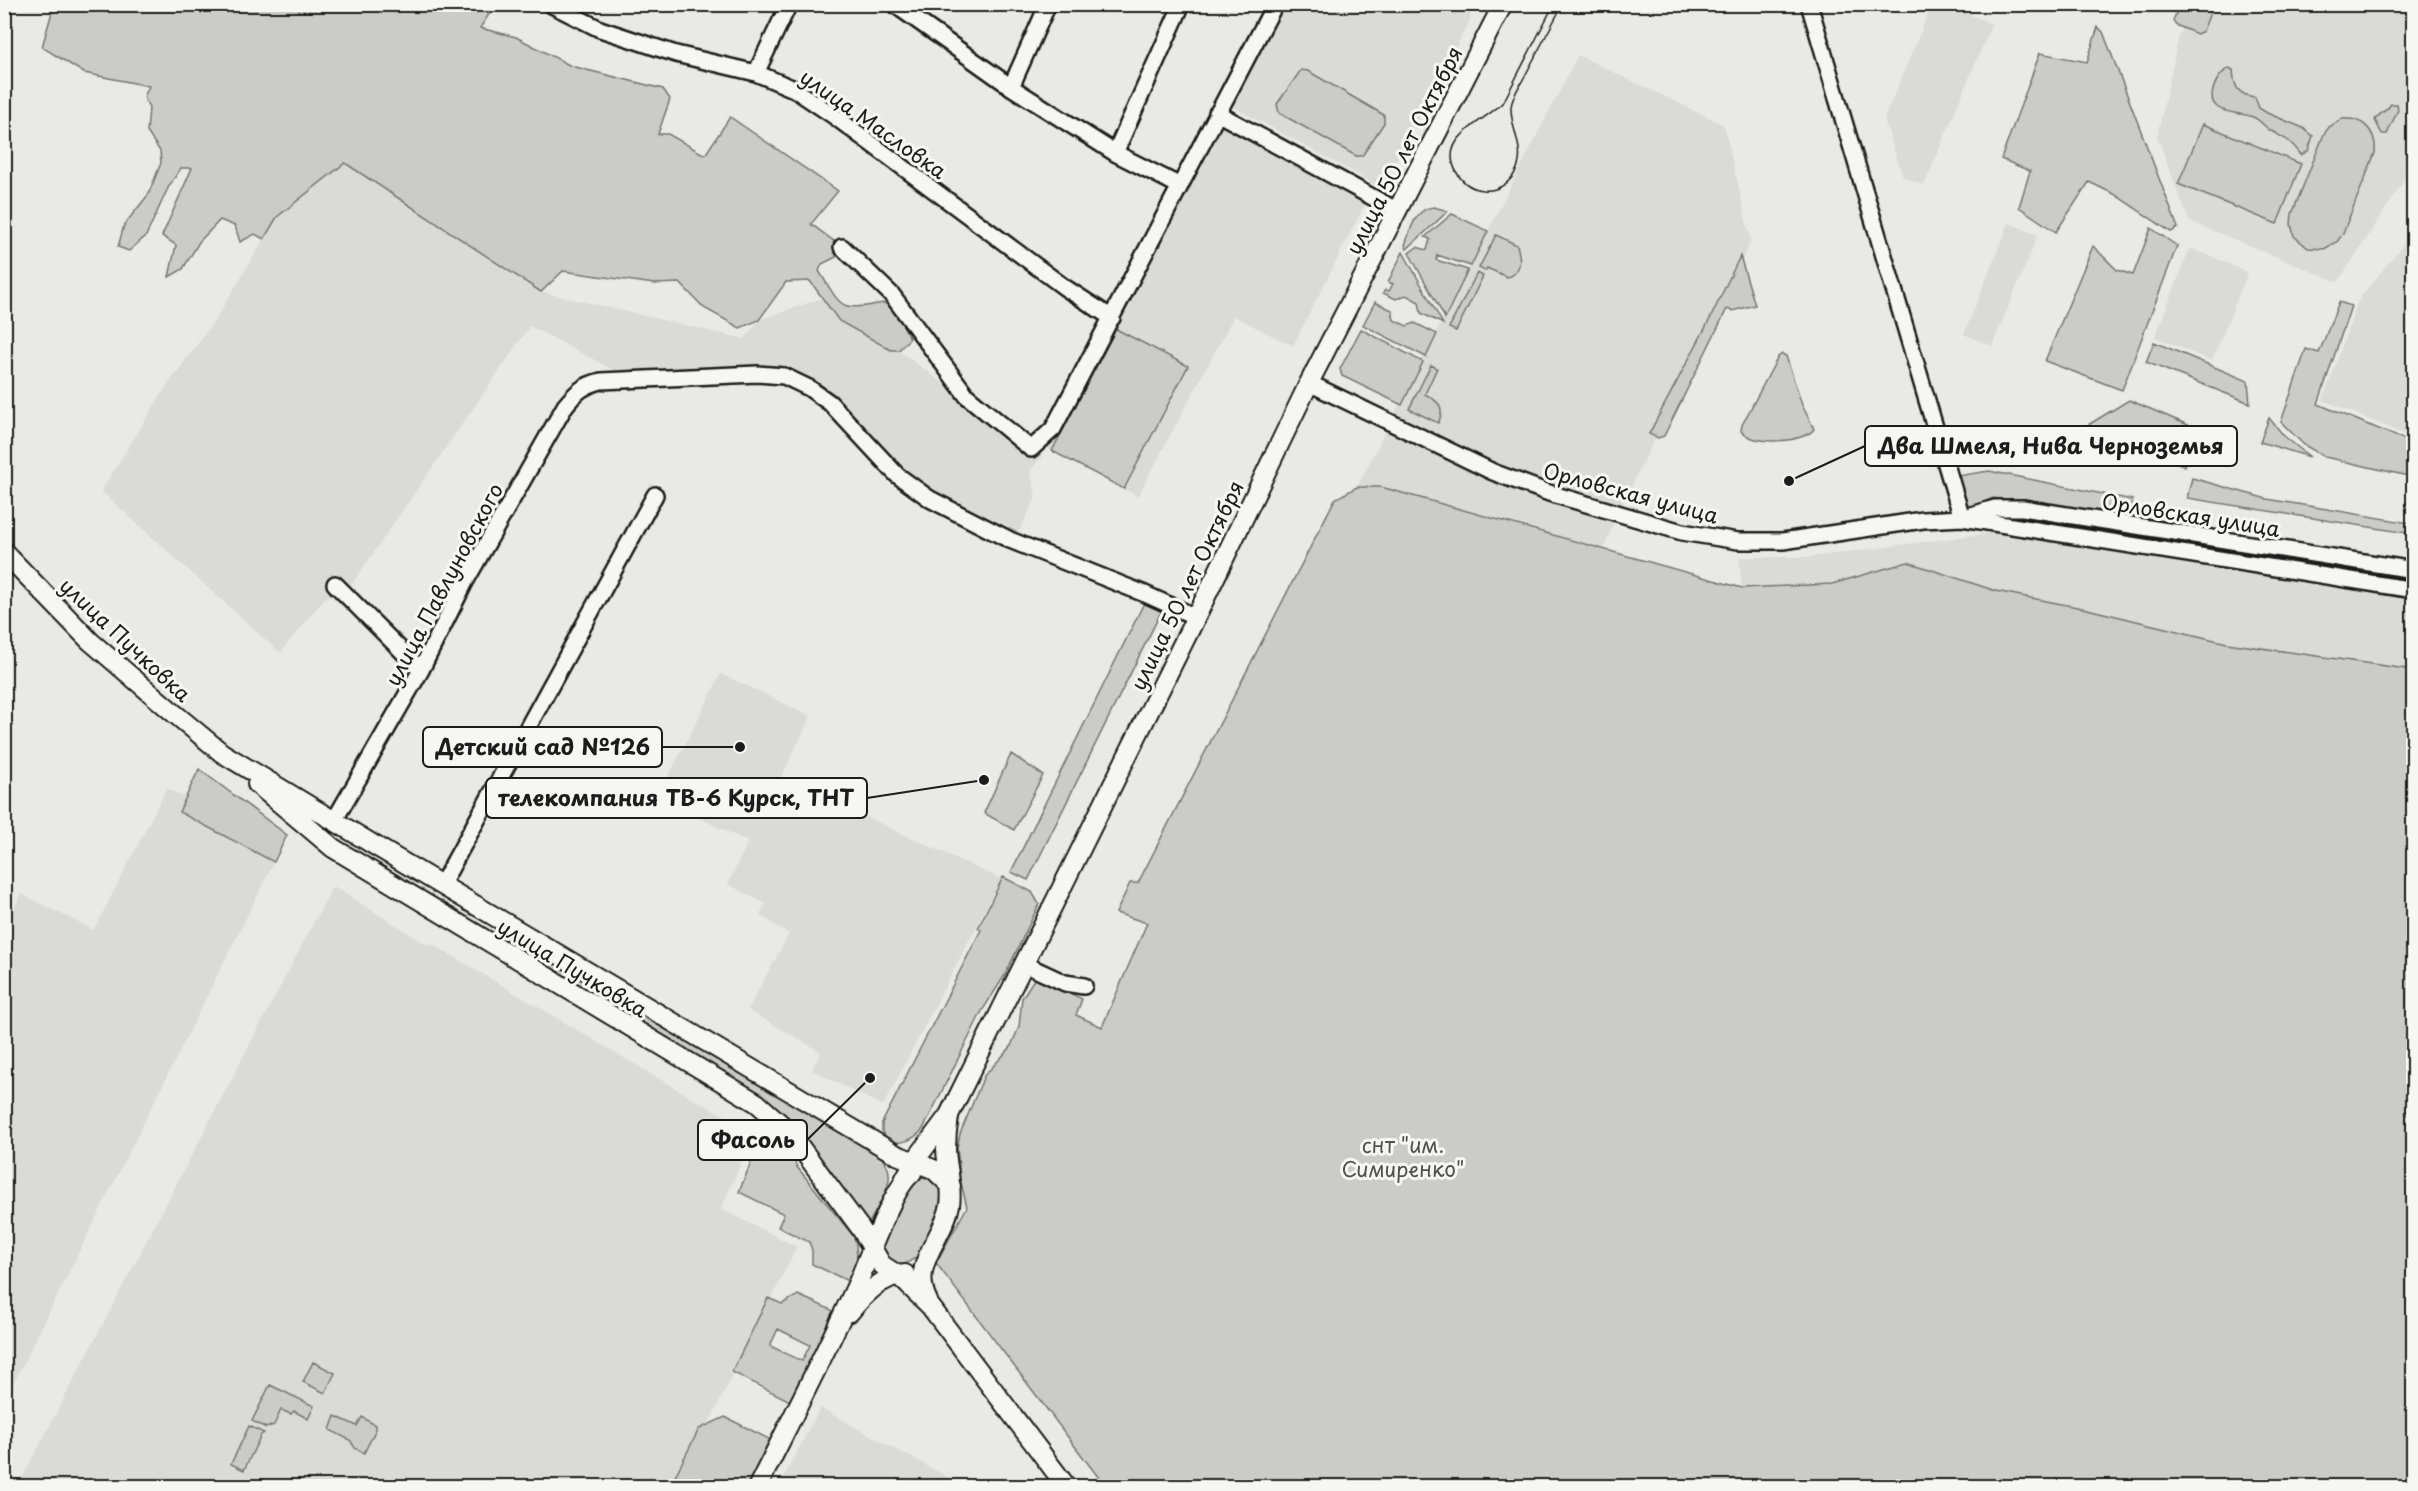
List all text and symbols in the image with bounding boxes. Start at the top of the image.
street label: улица 50 лет Октября [1337,40,1469,260]
street label: улица Масловка [794,60,954,186]
callout: Два Шмеля, Нива Черноземья [1865,426,2237,466]
text: Два Шмеля, Нива Черноземья [1877,428,2224,461]
street label: Орловская улица [1540,453,1723,531]
street label: улица 50 лет Октября [1121,475,1251,695]
street label: улица Павлуновского [376,477,510,691]
street label: Орловская улица [2100,484,2283,544]
street label: улица Пучковка [53,569,199,709]
callout: Детский сад №126 [423,727,662,767]
text: Детский сад №126 [435,729,650,762]
callout: телекомпания ТВ-6 Курск, ТНТ [486,778,867,818]
text: телекомпания ТВ-6 Курск, ТНТ [498,780,854,813]
street label: улица Пучковка [492,910,654,1024]
callout: Фасоль [698,1120,807,1160]
text: Фасоль [711,1122,795,1155]
park label: снт "им. Симиренко" [1342,1128,1465,1184]

